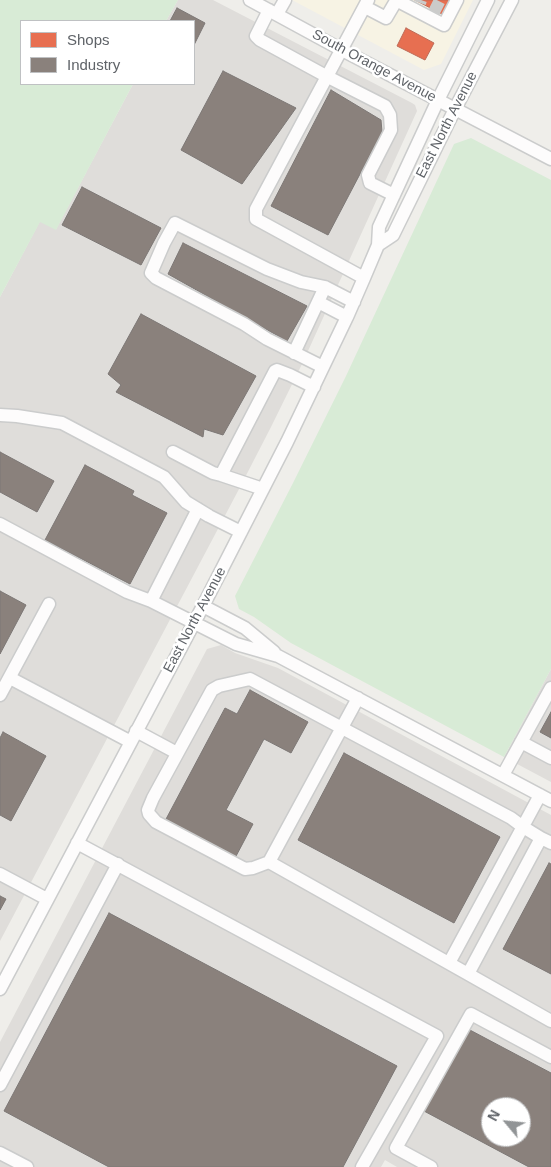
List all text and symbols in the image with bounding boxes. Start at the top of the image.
legend [20,20,195,85]
street label: South Orange Avenue [309,26,439,106]
text: Shops [67,31,110,48]
text: Industry [67,56,120,73]
street label: East North Avenue [413,69,481,181]
street label: East North Avenue [160,564,230,676]
north arrow [481,1097,531,1147]
text: N [484,1107,503,1124]

